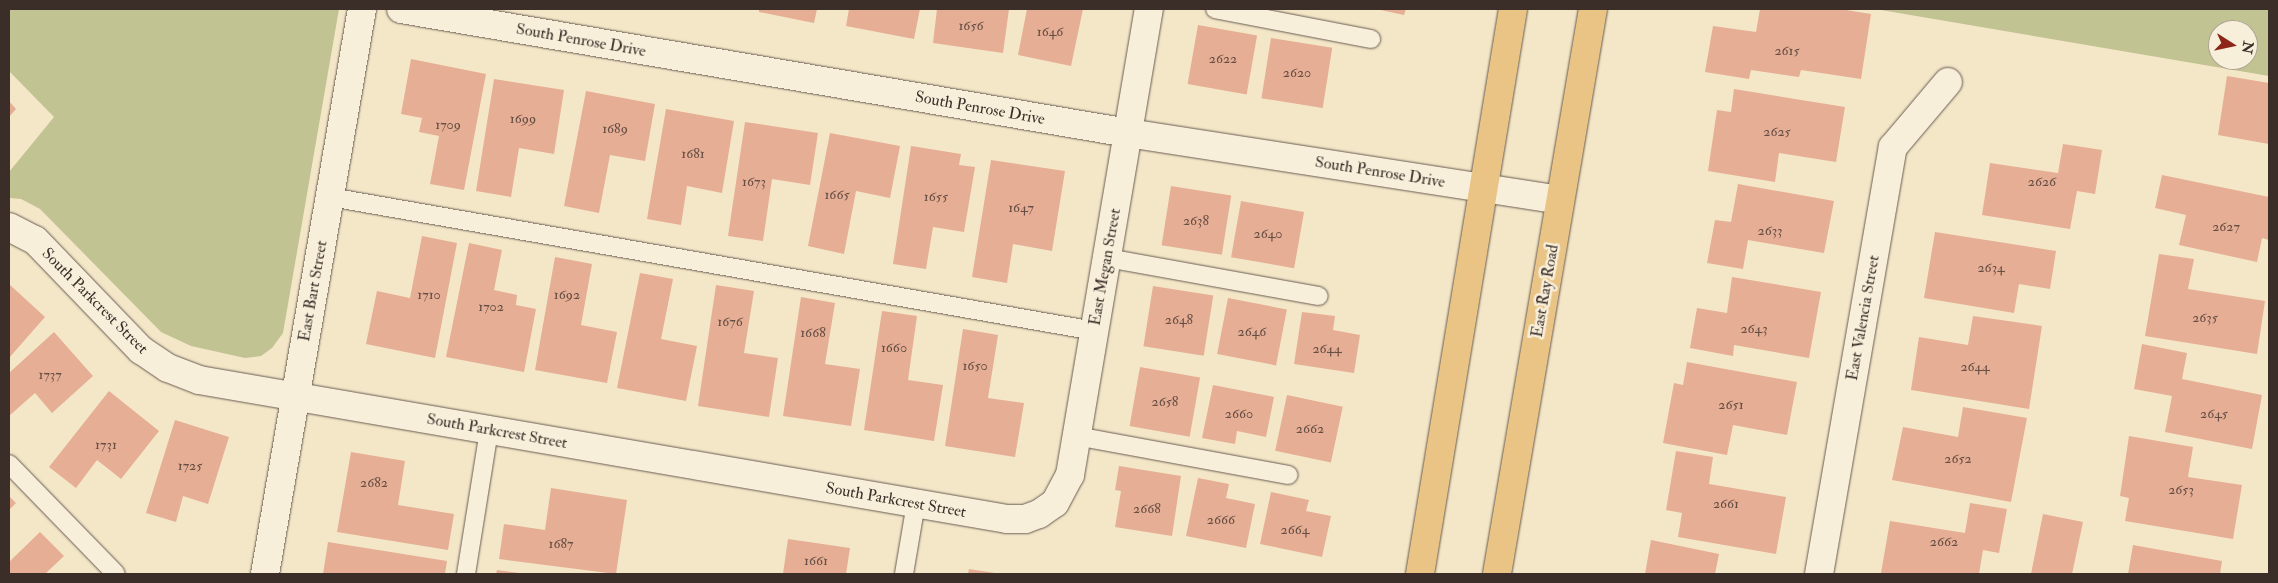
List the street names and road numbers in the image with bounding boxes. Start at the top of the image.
street label: South Penrose Drive [515,19,647,61]
street label: South Penrose Drive [914,87,1046,129]
street label: South Penrose Drive [1314,152,1446,192]
street label: East Megan Street [1085,207,1125,327]
street label: East Bart Street [295,239,331,343]
street label: East Ray Road [1527,243,1563,339]
street label: South Parkcrest Street [38,244,152,358]
street label: East Valencia Street [1843,254,1883,382]
street label: South Parkcrest Street [425,409,569,453]
street label: South Parkcrest Street [824,478,968,522]

